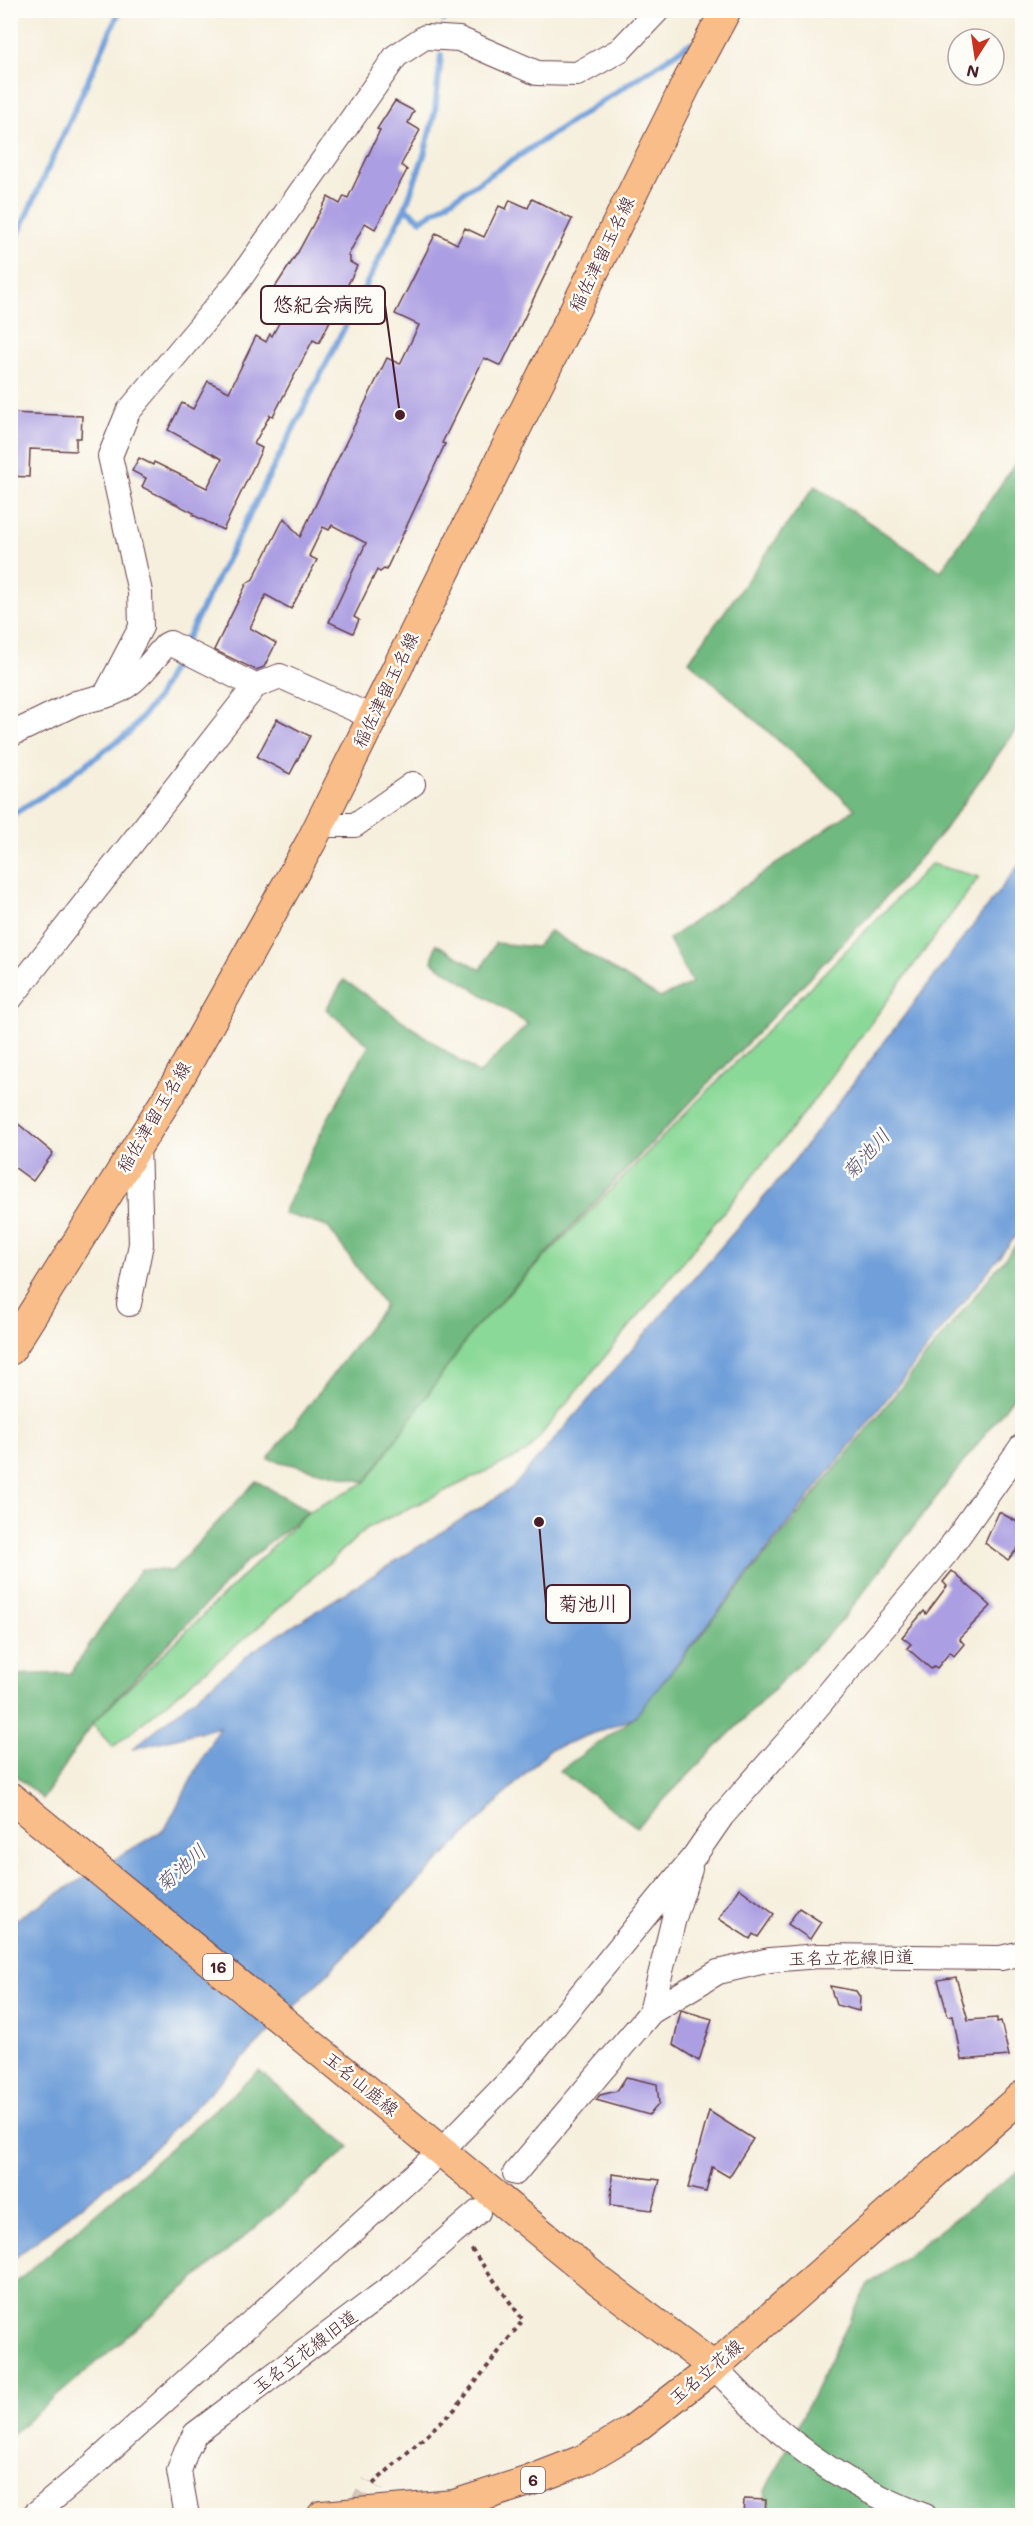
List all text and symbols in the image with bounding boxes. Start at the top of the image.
north arrow [946,27,1006,87]
text: N [965,61,981,84]
street label: 稲佐津留玉名線 [563,192,640,315]
callout: 悠紀会病院 [261,286,385,324]
text: 悠紀会病院 [273,291,373,317]
street label: 稲佐津留玉名線 [347,628,424,751]
street label: 稲佐津留玉名線 [110,1056,196,1177]
water label: 菊池川 [836,1122,895,1184]
callout: 菊池川 [546,1585,630,1623]
text: 菊池川 [558,1590,618,1616]
water label: 菊池川 [149,1838,211,1897]
street label: 玉名立花線旧道 [788,1944,914,1970]
road number: 16 [203,1954,233,1980]
street label: 玉名山鹿線 [319,2046,404,2121]
street label: 玉名立花線旧道 [247,2304,362,2399]
street label: 玉名立花線 [663,2333,748,2409]
road number: 6 [521,2467,545,2493]

